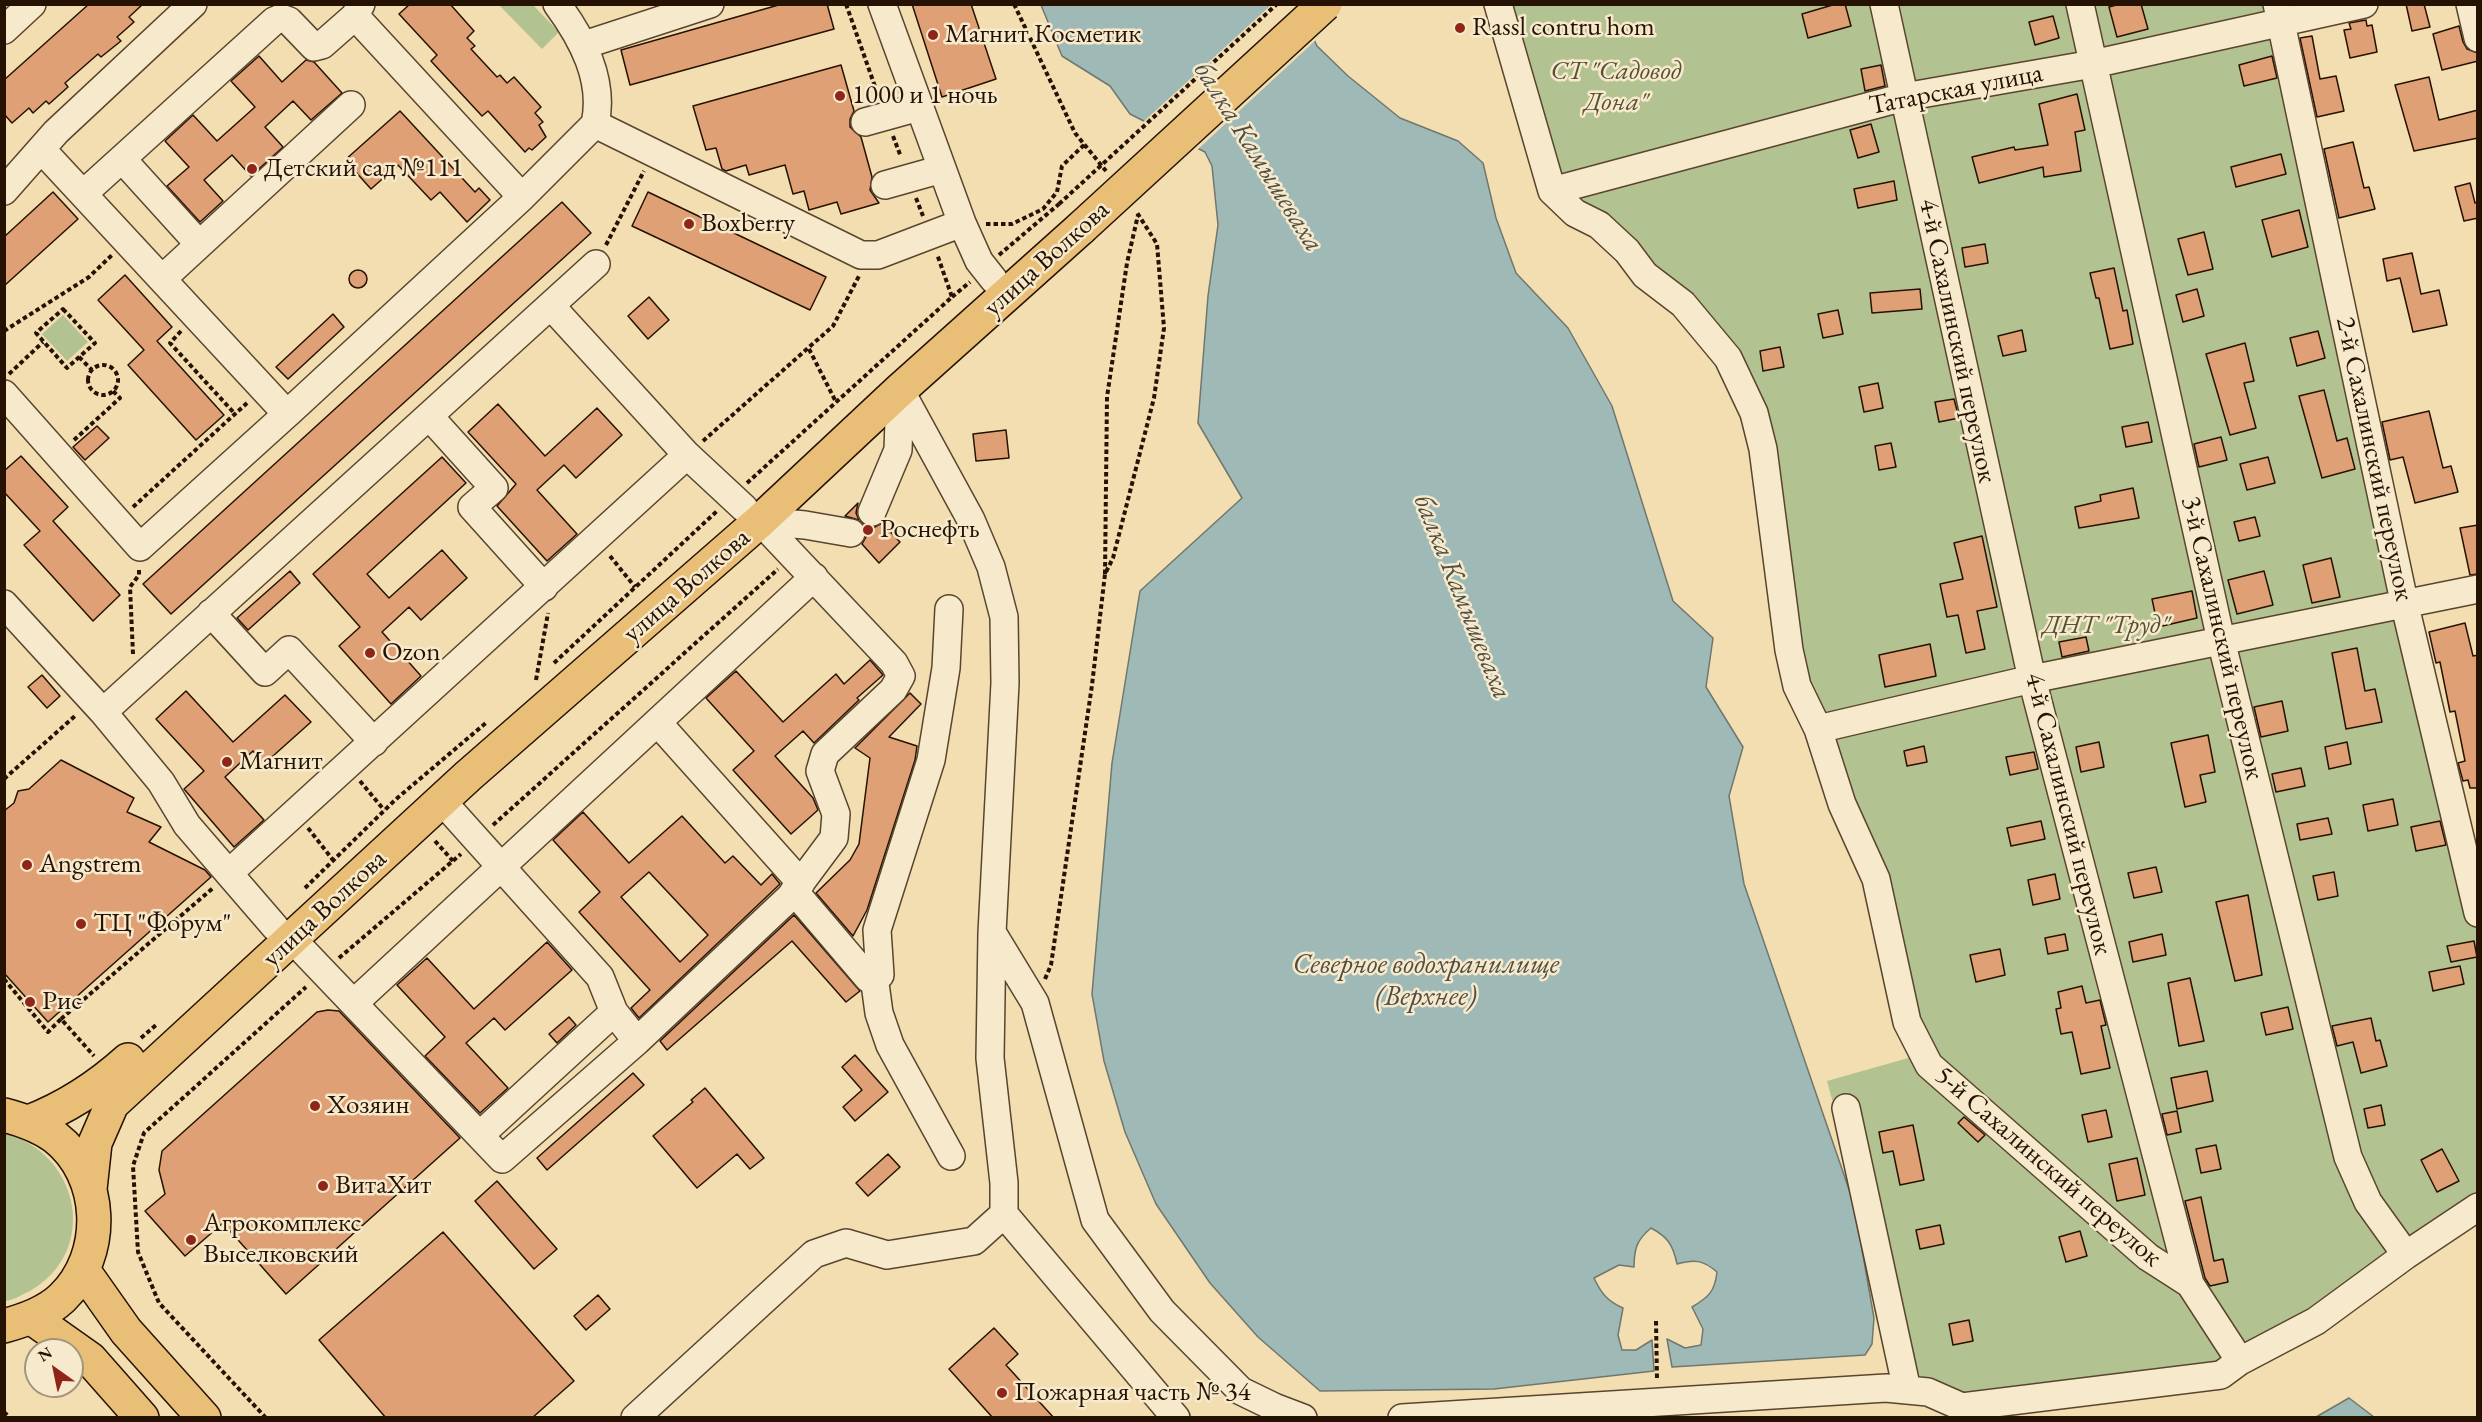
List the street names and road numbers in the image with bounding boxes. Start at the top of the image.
street label: Татарская улица [1866,57,2046,123]
street label: улица Волкова [977,194,1117,324]
street label: 4-й Сахалинский переулок [1911,196,2003,486]
street label: 2-й Сахалинский переулок [2328,314,2420,604]
street label: 3-й Сахалинский переулок [2174,493,2270,783]
street label: улица Волкова [617,522,757,650]
street label: 4-й Сахалинский переулок [2017,670,2119,958]
street label: улица Волкова [256,843,394,975]
street label: 5-й Сахалинский переулок [1928,1060,2168,1274]

